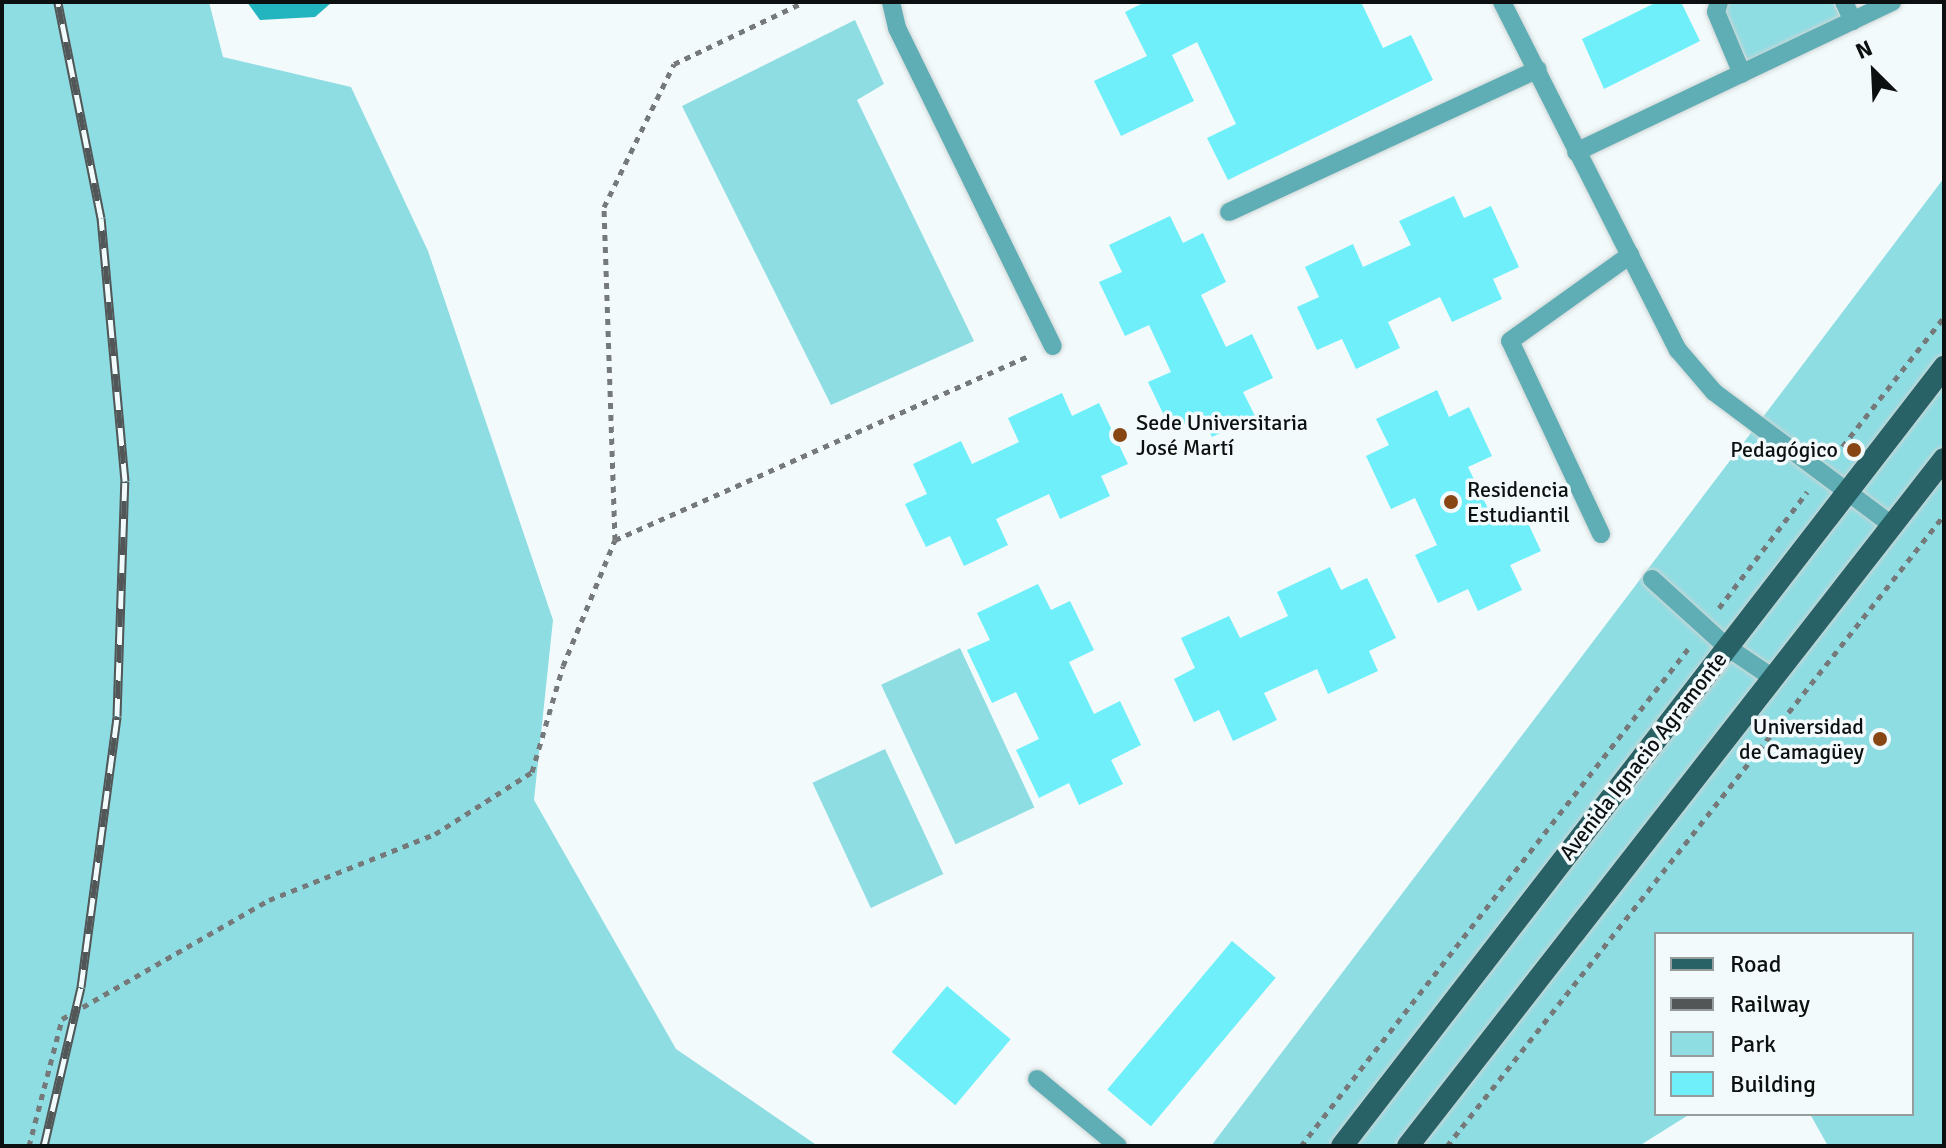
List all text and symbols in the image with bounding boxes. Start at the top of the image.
north arrow [1834,32,1914,112]
text: N [1852,34,1877,65]
place label: Sede Universitaria José Martí [1136,409,1308,460]
marker: Sede Universitaria José Martí [1111,426,1129,444]
place label: Pedagógico [1730,437,1838,463]
marker: Pedagógico [1845,441,1863,459]
place label: Residencia Estudiantil [1467,476,1570,528]
marker: Residencia Estudiantil [1442,493,1460,511]
street label: Avenida Ignacio Agramonte [1554,647,1732,865]
place label: Universidad de Camagüey [1739,713,1864,764]
marker: Universidad de Camagüey [1871,730,1889,748]
legend [1654,932,1914,1116]
text: Road [1730,949,1781,979]
text: Railway [1730,989,1810,1019]
text: Park [1730,1029,1776,1059]
text: Building [1730,1069,1816,1099]

